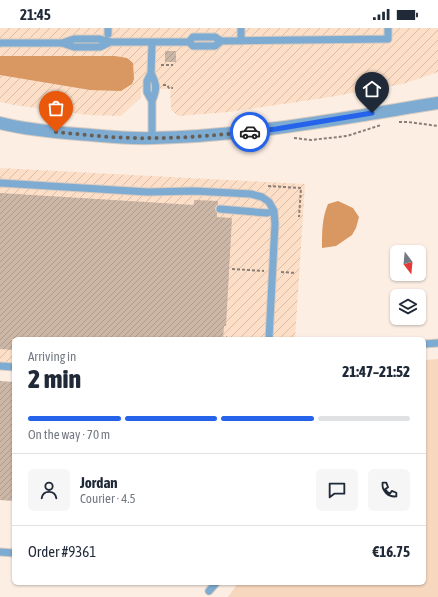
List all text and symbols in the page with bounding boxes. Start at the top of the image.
text: 21:45 [20,6,51,23]
pin [355,72,389,113]
icon: home [361,78,383,100]
pin [39,91,73,132]
icon: bag [45,97,67,119]
courier [230,112,270,152]
icon: car [239,121,261,143]
north arrow [390,245,426,281]
map controls [390,245,426,325]
button: layers [390,289,426,325]
text: Arriving in [28,349,76,364]
text: 21:47–21:52 [342,363,410,380]
text: 2 min [28,364,81,394]
text: On the way · 70 m [28,427,110,442]
button: person [28,469,70,511]
button: chat [316,469,358,511]
button: phone [368,469,410,511]
text: Jordan [80,474,118,491]
text: Courier · 4.5 [80,491,136,506]
text: Order #9361 [28,543,96,560]
text: €16.75 [372,543,410,560]

